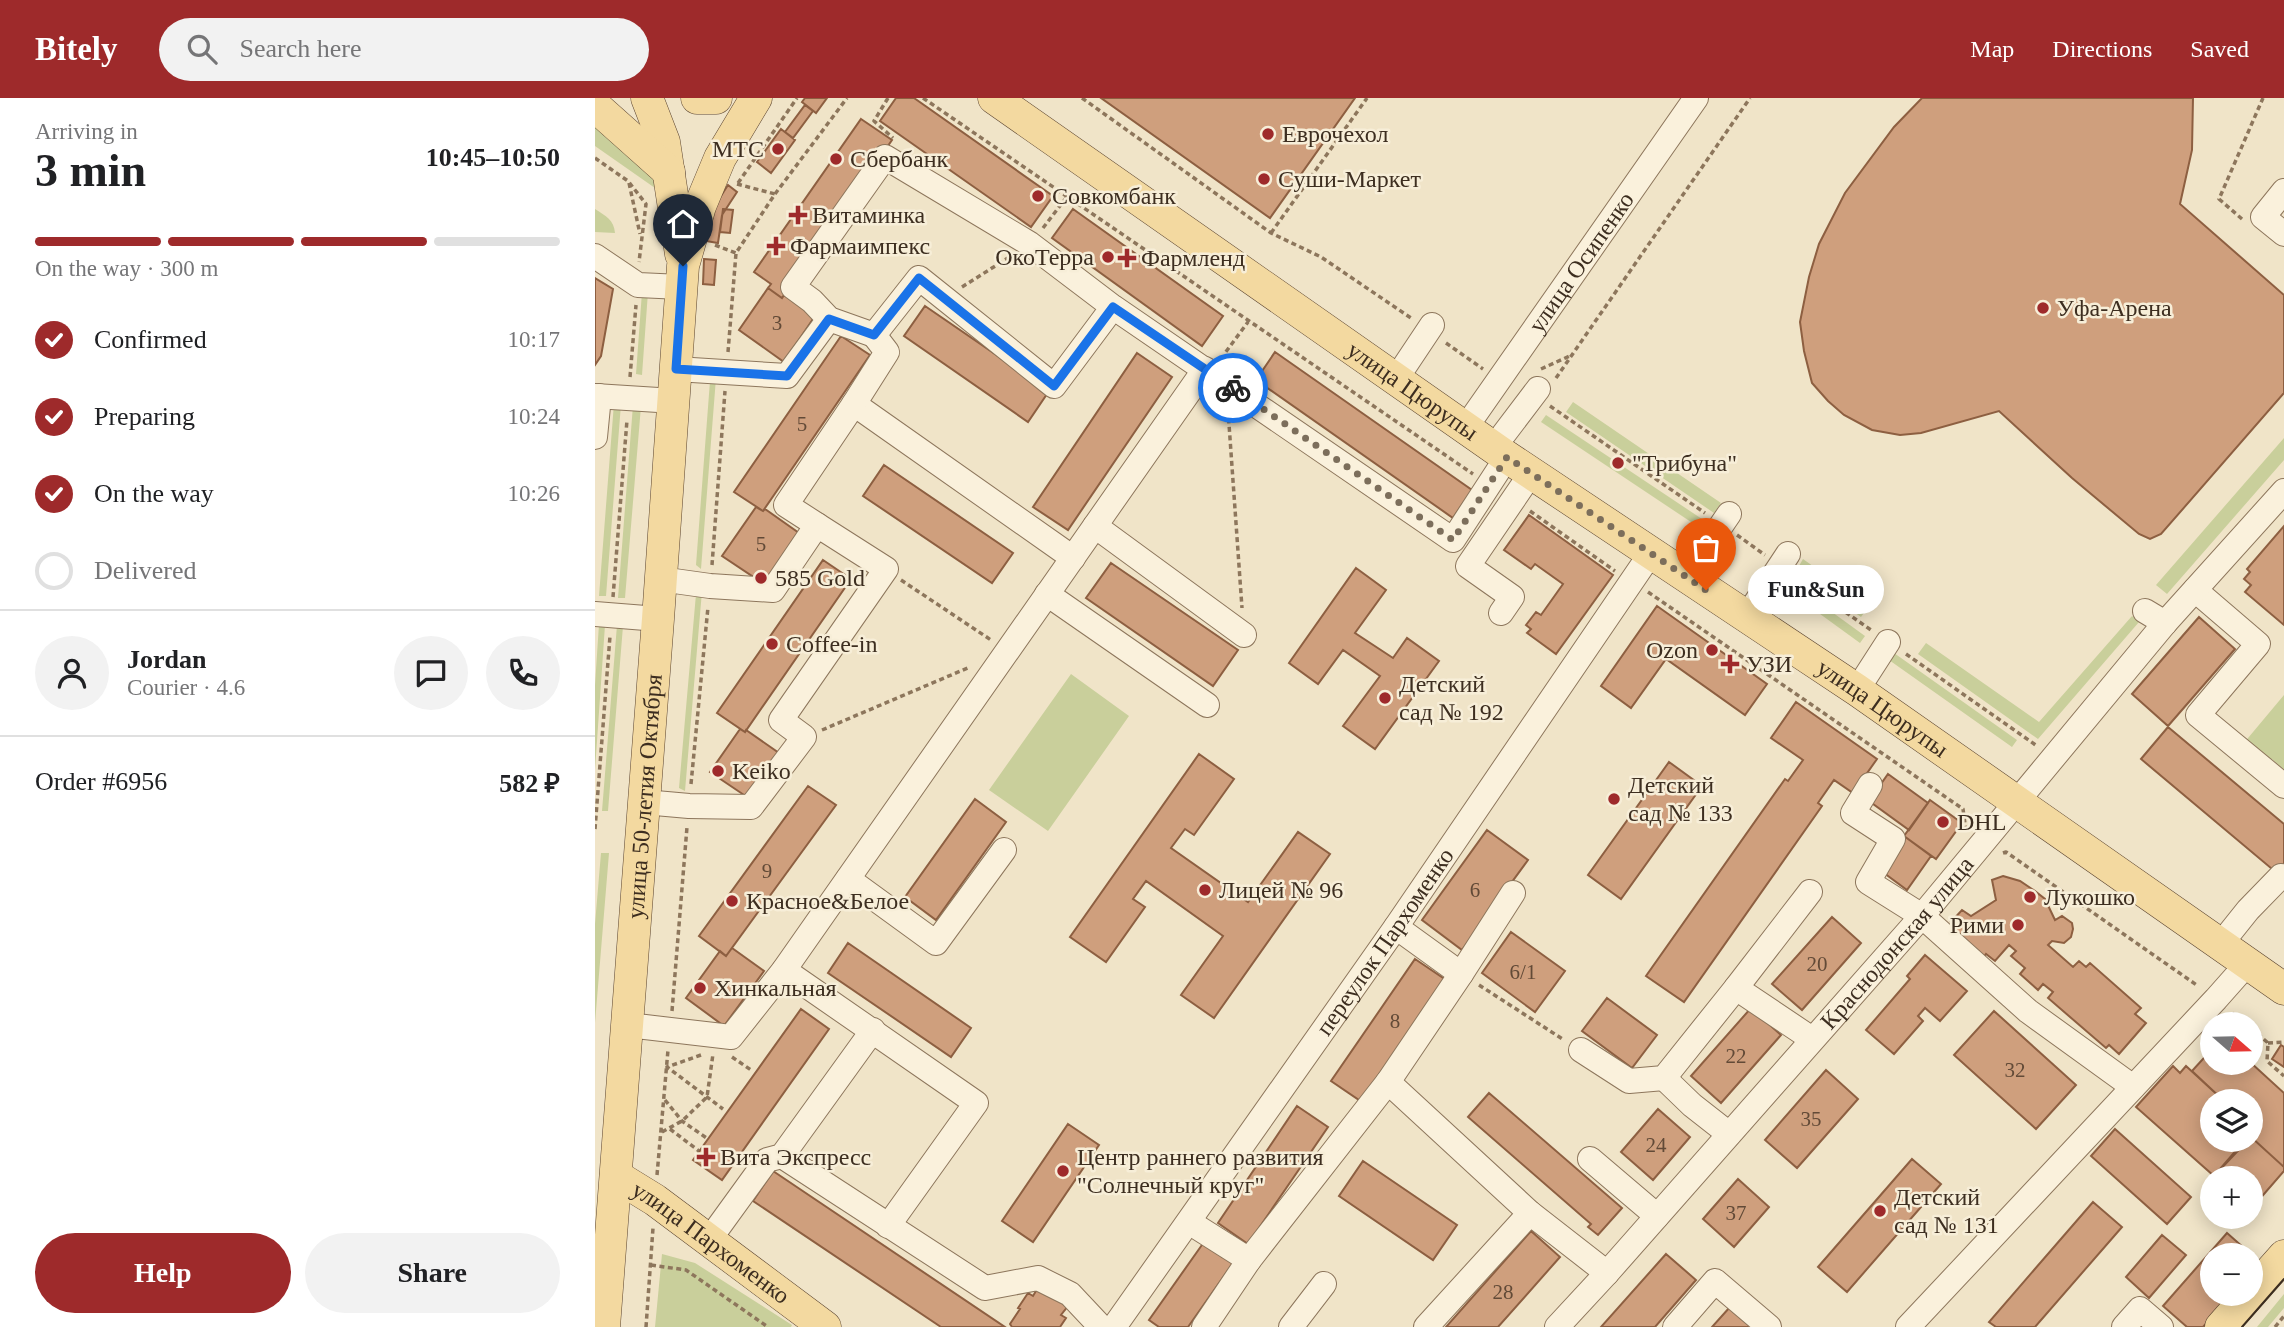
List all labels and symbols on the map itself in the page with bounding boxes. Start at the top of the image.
place label: Еврочехол [1282,121,1389,147]
marker: Еврочехол [1260,126,1276,142]
place label: МТС [712,136,764,162]
marker: МТС [770,141,786,157]
place label: Сбербанк [850,146,949,172]
marker: Сбербанк [828,151,844,167]
place label: Суши-Маркет [1278,166,1421,192]
marker: Суши-Маркет [1256,171,1272,187]
place label: Совкомбанк [1052,183,1176,209]
street label: улица Осипенко [1523,187,1639,337]
marker: Совкомбанк [1030,188,1046,204]
pin [653,194,713,266]
place label: Витаминка [812,202,925,228]
marker: Витаминка [790,207,806,223]
place label: Фармаимпекс [790,233,930,259]
marker: Фармаимпекс [768,238,784,254]
place label: ОкоТерра [995,244,1094,270]
place label: Фармленд [1141,245,1245,271]
marker: ОкоТерра [1100,249,1116,265]
marker: Фармленд [1119,250,1135,266]
place label: Уфа-Арена [2057,295,2172,321]
marker: Уфа-Арена [2035,300,2051,316]
house number: 3 [772,311,782,335]
street label: улица Цюрупы [1342,336,1483,446]
courier [1198,353,1268,423]
house number: 5 [797,412,807,436]
place label: "Трибуна" [1632,450,1737,476]
marker: "Трибуна" [1610,455,1626,471]
pin [1676,518,1736,590]
house number: 5 [756,532,766,556]
place label: 585 Gold [775,565,865,591]
callout: Fun&Sun [1748,566,1885,614]
marker: 585 Gold [753,570,769,586]
place label: Coffee-in [786,631,878,657]
marker: Coffee-in [764,636,780,652]
place label: Ozon [1646,637,1698,663]
marker: Ozon [1704,642,1720,658]
place label: УЗИ [1746,651,1792,677]
marker: УЗИ [1720,654,1740,674]
street label: улица Цюрупы [1812,654,1953,763]
place label: Детский сад № 192 [1399,671,1504,725]
street label: улица 50-летия Октября [622,673,667,920]
marker: Детский сад № 192 [1377,690,1393,706]
place label: Keiko [732,758,791,784]
marker: Keiko [710,763,726,779]
place label: Детский сад № 133 [1628,772,1733,826]
marker: Детский сад № 133 [1606,791,1622,807]
place label: DHL [1957,809,2006,835]
marker: DHL [1935,814,1951,830]
street label: переулок Пархоменко [1311,843,1459,1040]
street label: Краснодонская улица [1815,851,1979,1034]
house number: 9 [762,859,772,883]
place label: Лицей № 96 [1219,877,1343,903]
house number: 6 [1470,878,1480,902]
marker: Лицей № 96 [1197,882,1213,898]
place label: Лукошко [2044,884,2135,910]
place label: Красное&Белое [746,888,909,914]
marker: Лукошко [2022,889,2038,905]
marker: Красное&Белое [724,893,740,909]
place label: Рими [1950,912,2004,938]
marker: Рими [2010,917,2026,933]
house number: 20 [1807,952,1828,976]
house number: 6/1 [1510,960,1536,984]
place label: Хинкальная [714,975,837,1001]
marker: Хинкальная [692,980,708,996]
house number: 8 [1390,1009,1400,1033]
north arrow [2200,1012,2263,1074]
house number: 22 [1726,1044,1747,1068]
house number: 32 [2005,1058,2026,1082]
house number: 35 [1801,1107,1822,1131]
house number: 24 [1646,1133,1667,1157]
place label: Вита Экспресс [720,1144,871,1170]
place label: Центр раннего развития "Солнечный круг" [1077,1144,1324,1198]
marker: Вита Экспресс [698,1149,714,1165]
marker: Центр раннего развития "Солнечный круг" [1055,1163,1071,1179]
street label: улица Пархоменко [627,1176,795,1309]
place label: Детский сад № 131 [1894,1184,1999,1238]
house number: 37 [1726,1201,1747,1225]
marker: Детский сад № 131 [1872,1203,1888,1219]
house number: 28 [1493,1280,1514,1304]

